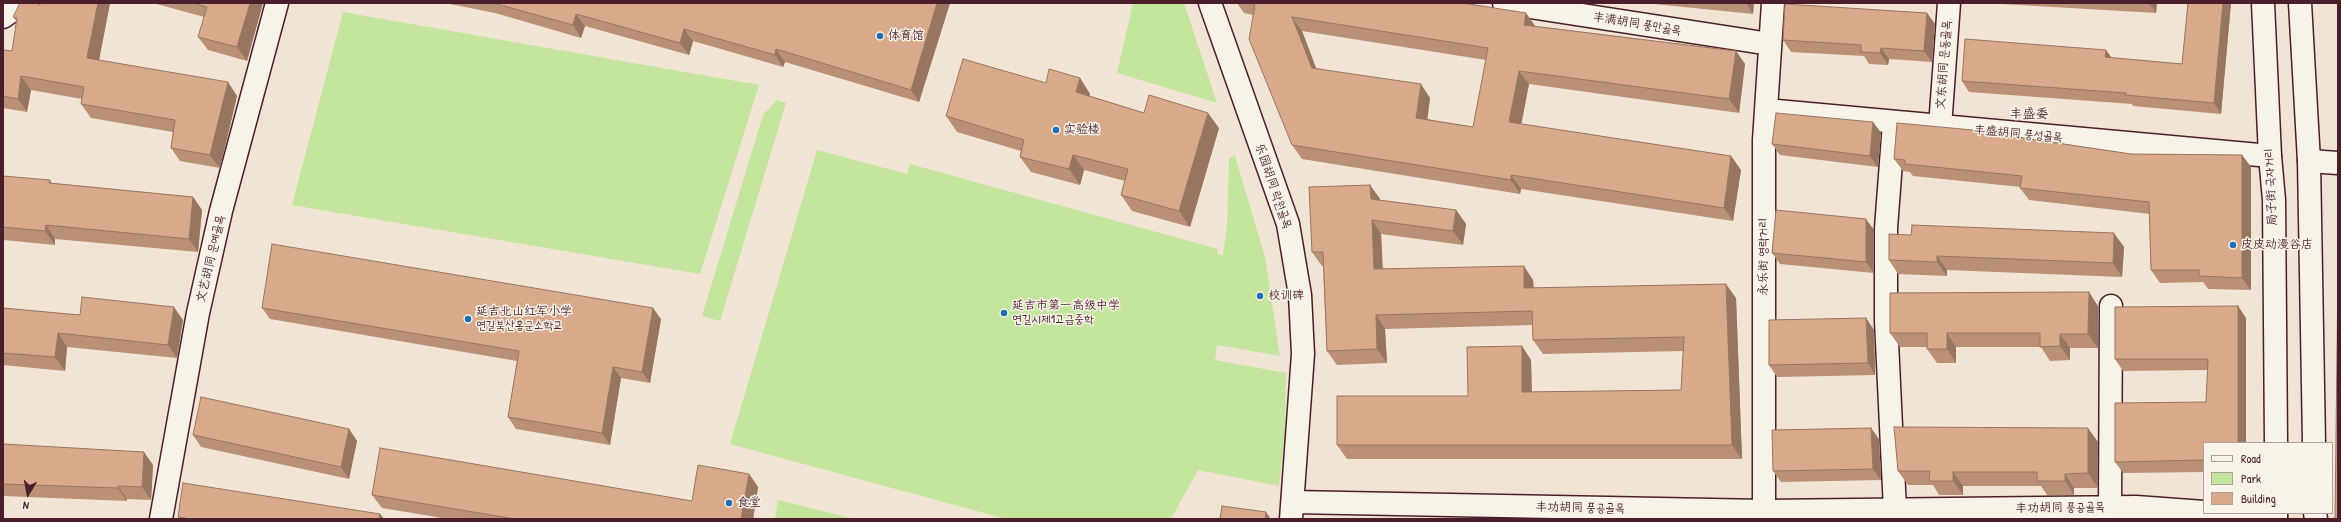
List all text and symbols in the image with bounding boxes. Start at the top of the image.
street label: 丰满胡同 풍만골목 [1592,10,1682,38]
street label: 文东胡同 문동골목 [1934,20,1954,110]
place label: 体育馆 [888,29,924,43]
marker: 体育馆 [875,31,885,41]
district label: 丰盛委 [2010,107,2048,123]
place label: 实验楼 [1064,123,1100,137]
street label: 丰盛胡同 풍성골목 [1973,123,2063,145]
marker: 实验楼 [1051,125,1061,135]
street label: 乐园胡同 락원골목 [1252,141,1294,231]
street label: 局子街 국자거리 [2262,148,2280,226]
street label: 文艺胡同 문예골목 [194,214,228,304]
street label: 永乐街 영락거리 [1757,218,1771,296]
place label: 皮皮动漫谷店 [2241,238,2313,252]
marker: 皮皮动漫谷店 [2228,240,2238,250]
place label: 校训碑 [1268,289,1304,303]
marker: 校训碑 [1255,291,1265,301]
place label: 延吉市第一高级中学 연길시제1고급중학 [1012,299,1120,327]
place label: 延吉北山红军小学 연길북산홍군소학교 [476,305,572,333]
marker: 延吉市第一高级中学 연길시제1고급중학 [999,308,1009,318]
marker: 延吉北山红军小学 연길북산홍군소학교 [463,314,473,324]
legend [2203,442,2333,514]
text: Road [2241,450,2261,467]
text: Park [2241,470,2261,487]
north arrow [8,474,48,514]
text: Building [2241,490,2276,507]
place label: 食堂 [737,496,761,510]
text: N [22,498,30,513]
marker: 食堂 [724,498,734,508]
street label: 丰功胡同 풍공골목 [1535,500,1625,516]
street label: 丰功胡同 풍공골목 [2015,500,2105,516]

